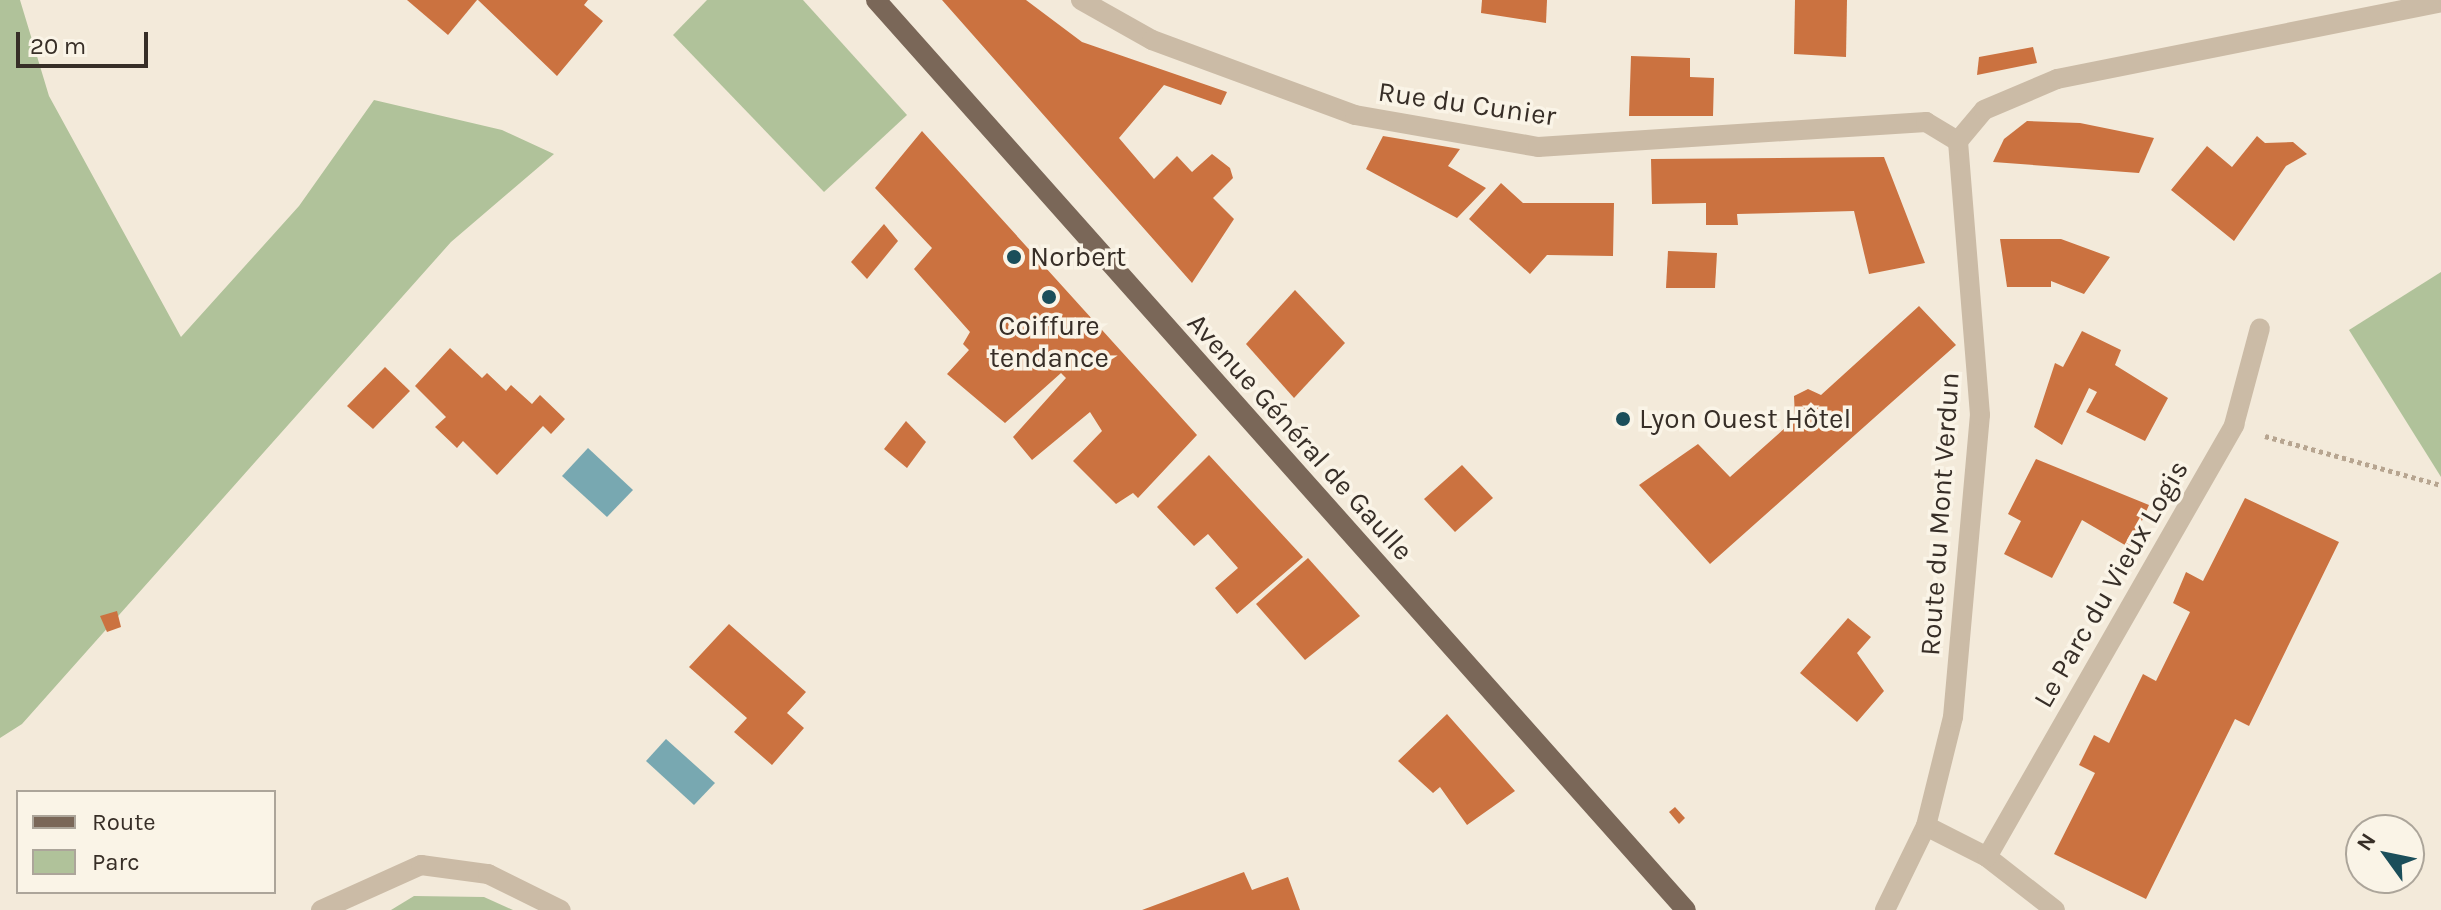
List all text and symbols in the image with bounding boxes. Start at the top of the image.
scale bar [20,16,152,66]
text: 20 m [30,32,86,60]
street label: Rue du Cunier [1376,75,1558,133]
place label: Norbert [1030,240,1126,274]
marker: Norbert [1005,248,1023,266]
marker: Coiffure tendance [1040,288,1058,306]
street label: Avenue Général de Gaulle [1180,307,1420,567]
place label: Coiffure tendance [989,309,1109,375]
street label: Route du Mont Verdun [1913,371,1967,657]
place label: Lyon Ouest Hôtel [1639,402,1851,436]
marker: Lyon Ouest Hôtel [1614,410,1632,428]
street label: Le Parc du Vieux Logis [2026,454,2196,714]
legend [16,790,276,894]
text: Route [92,808,156,836]
north arrow [2345,814,2425,894]
text: N [2351,828,2382,856]
text: Parc [92,848,140,876]

